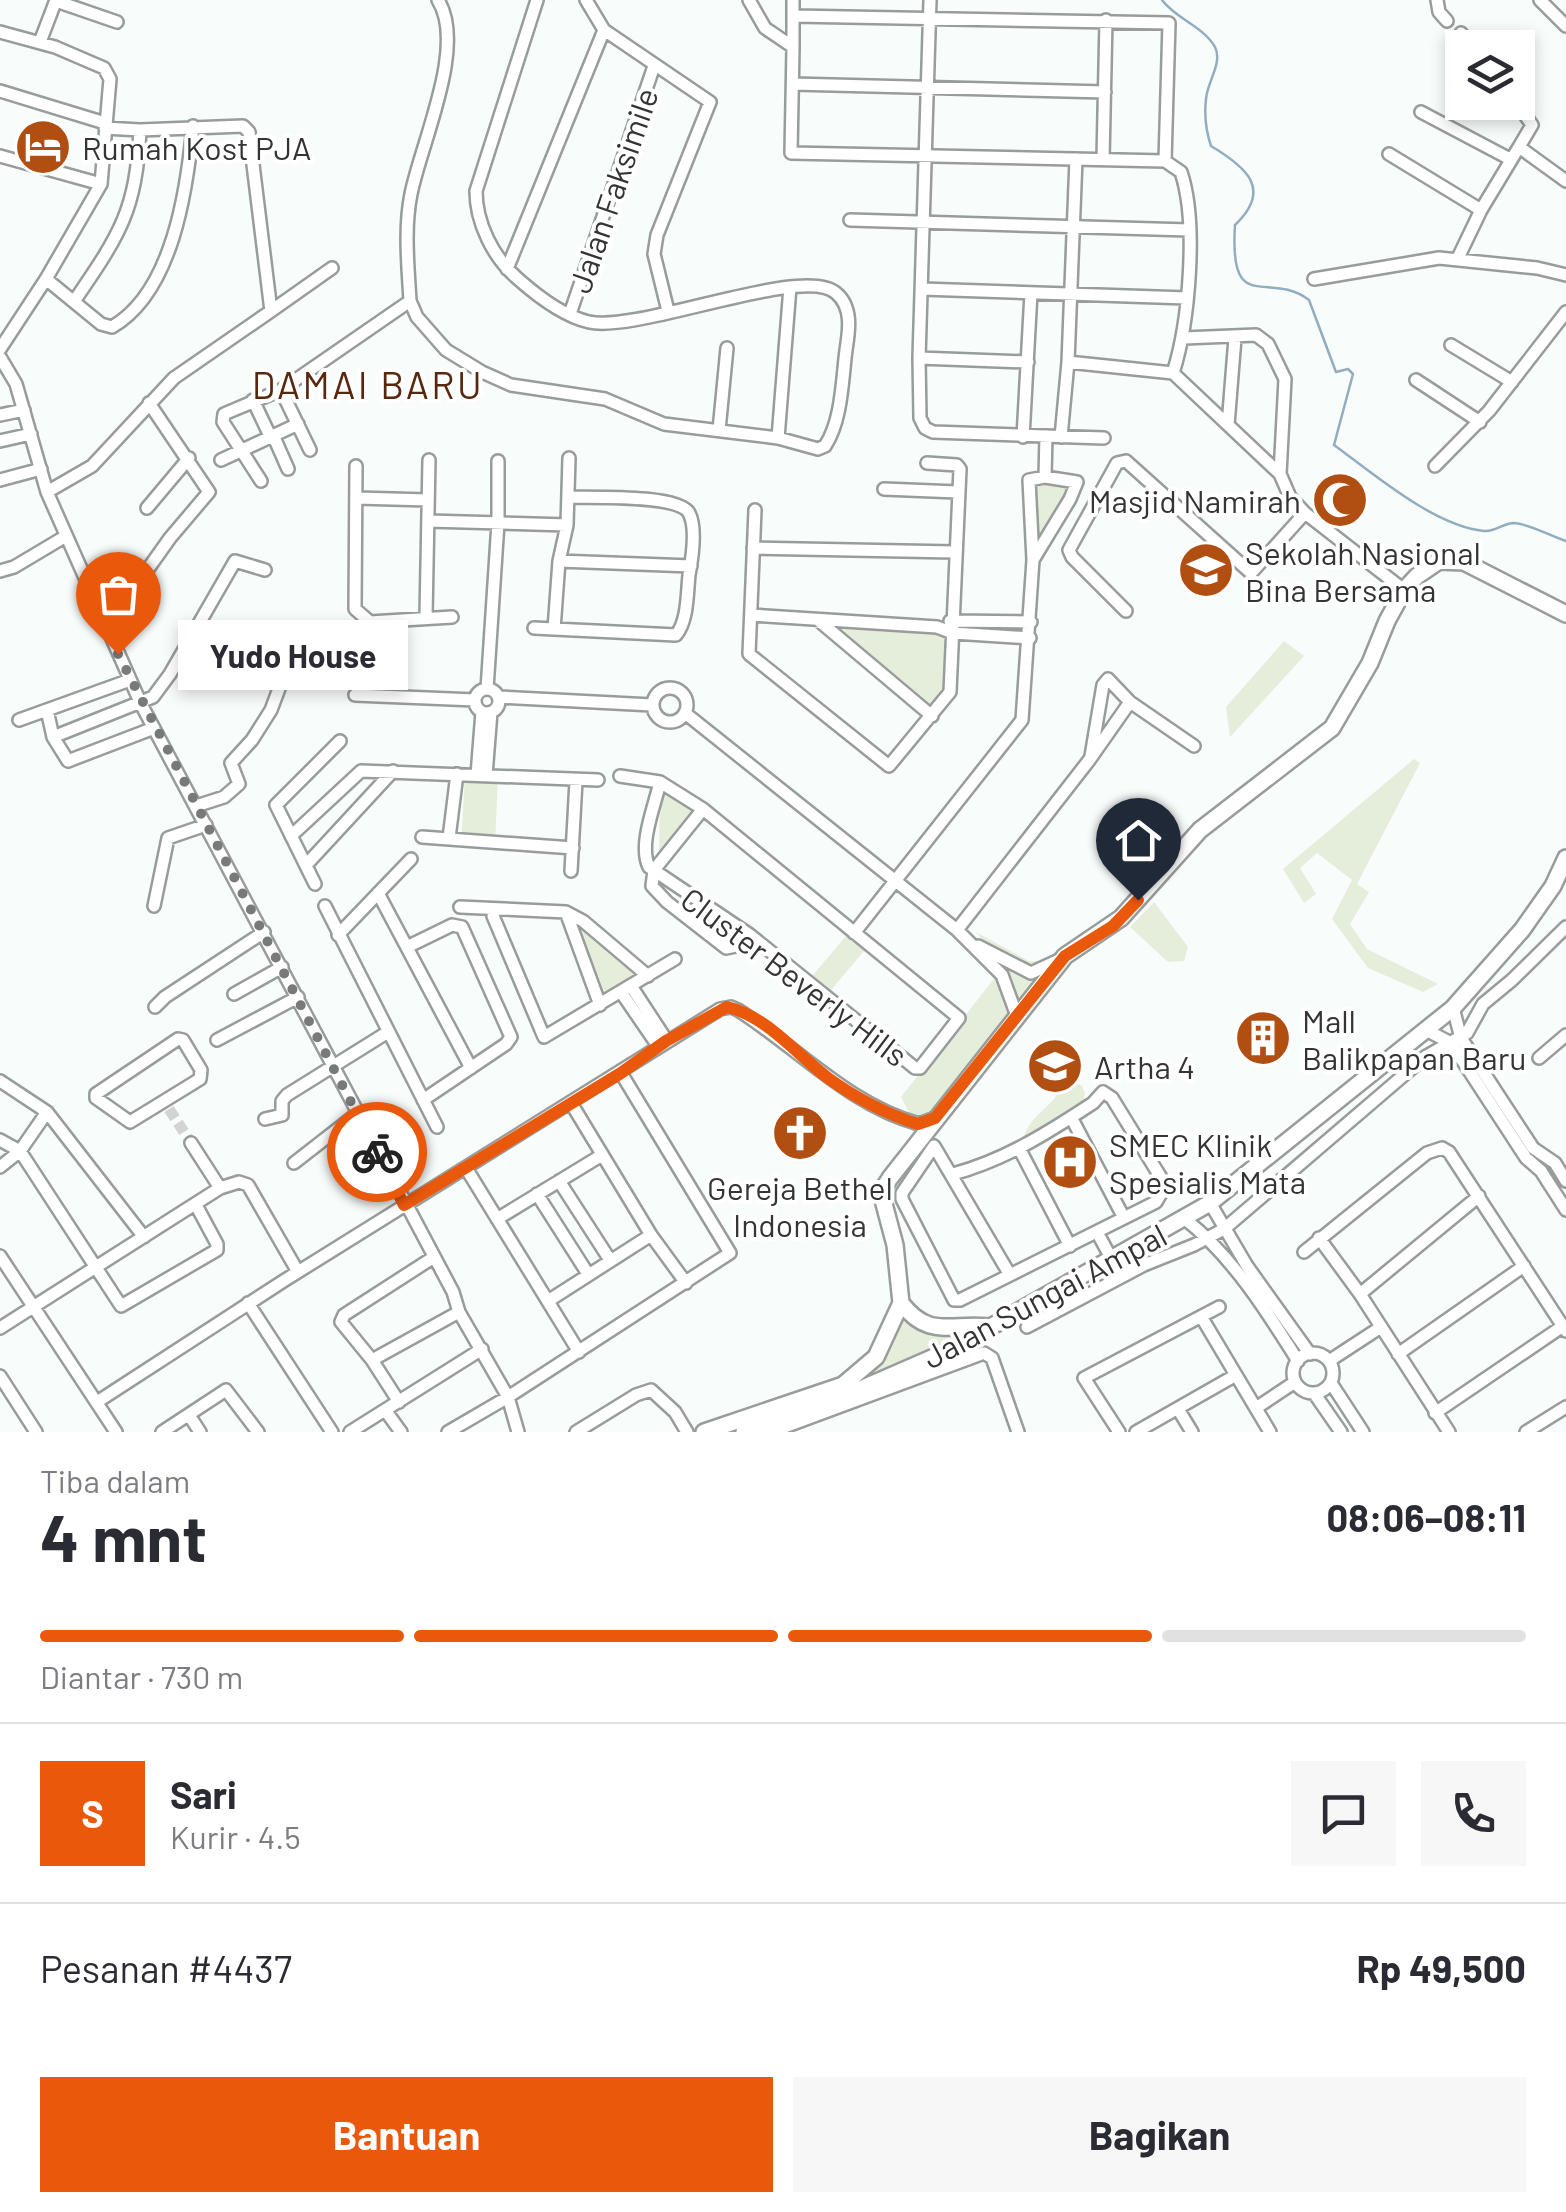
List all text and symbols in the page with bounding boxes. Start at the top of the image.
map controls [1445,30,1535,120]
button: layers [1445,30,1535,120]
street label: Jalan Faksimile [559,83,665,297]
hotel icon: Rumah Kost PJA [13,117,73,177]
place label: Rumah Kost PJA [82,128,311,166]
district label: DAMAI BARU [252,361,484,407]
mosque icon: Masjid Namirah [1310,470,1370,530]
place label: Masjid Namirah [1089,481,1301,519]
place label: Sekolah Nasional Bina Bersama [1245,533,1481,608]
school or university icon: Sekolah Nasional Bina Bersama [1176,540,1236,600]
pin [76,552,161,655]
icon: bag [91,567,146,622]
callout: Yudo House [178,619,408,689]
text: Yudo House [209,636,377,674]
pin [1096,798,1181,901]
icon: home [1111,813,1166,868]
street label: Cluster Beverly Hills [674,879,916,1073]
place label: Mall Balikpapan Baru [1302,1001,1526,1076]
building icon: Mall Balikpapan Baru [1233,1008,1293,1068]
school or university icon: Artha 4 [1025,1036,1085,1096]
place label: Artha 4 [1094,1047,1195,1085]
courier [327,1102,427,1202]
church icon: Gereja Bethel Indonesia [770,1103,830,1163]
icon: bike [350,1125,405,1180]
place label: SMEC Klinik Spesialis Mata [1109,1125,1306,1200]
hospital icon: SMEC Klinik Spesialis Mata [1040,1132,1100,1192]
place label: Gereja Bethel Indonesia [707,1168,893,1243]
street label: Jalan Sungai Ampal [916,1215,1172,1375]
text: Tiba dalam [40,1461,190,1499]
text: 08:06–08:11 [1327,1494,1526,1540]
text: 4 mnt [40,1497,207,1575]
text: Diantar · 730 m [40,1657,243,1695]
button: chat [1291,1761,1396,1866]
button: phone [1421,1761,1526,1866]
text: Sari [170,1771,237,1817]
text: S [81,1790,104,1836]
text: Kurir · 4.5 [170,1817,301,1855]
text: Pesanan #4437 [40,1945,292,1991]
text: Rp 49,500 [1356,1945,1526,1991]
button: Bantuan [40,2077,773,2192]
button: Bagikan [793,2077,1526,2192]

